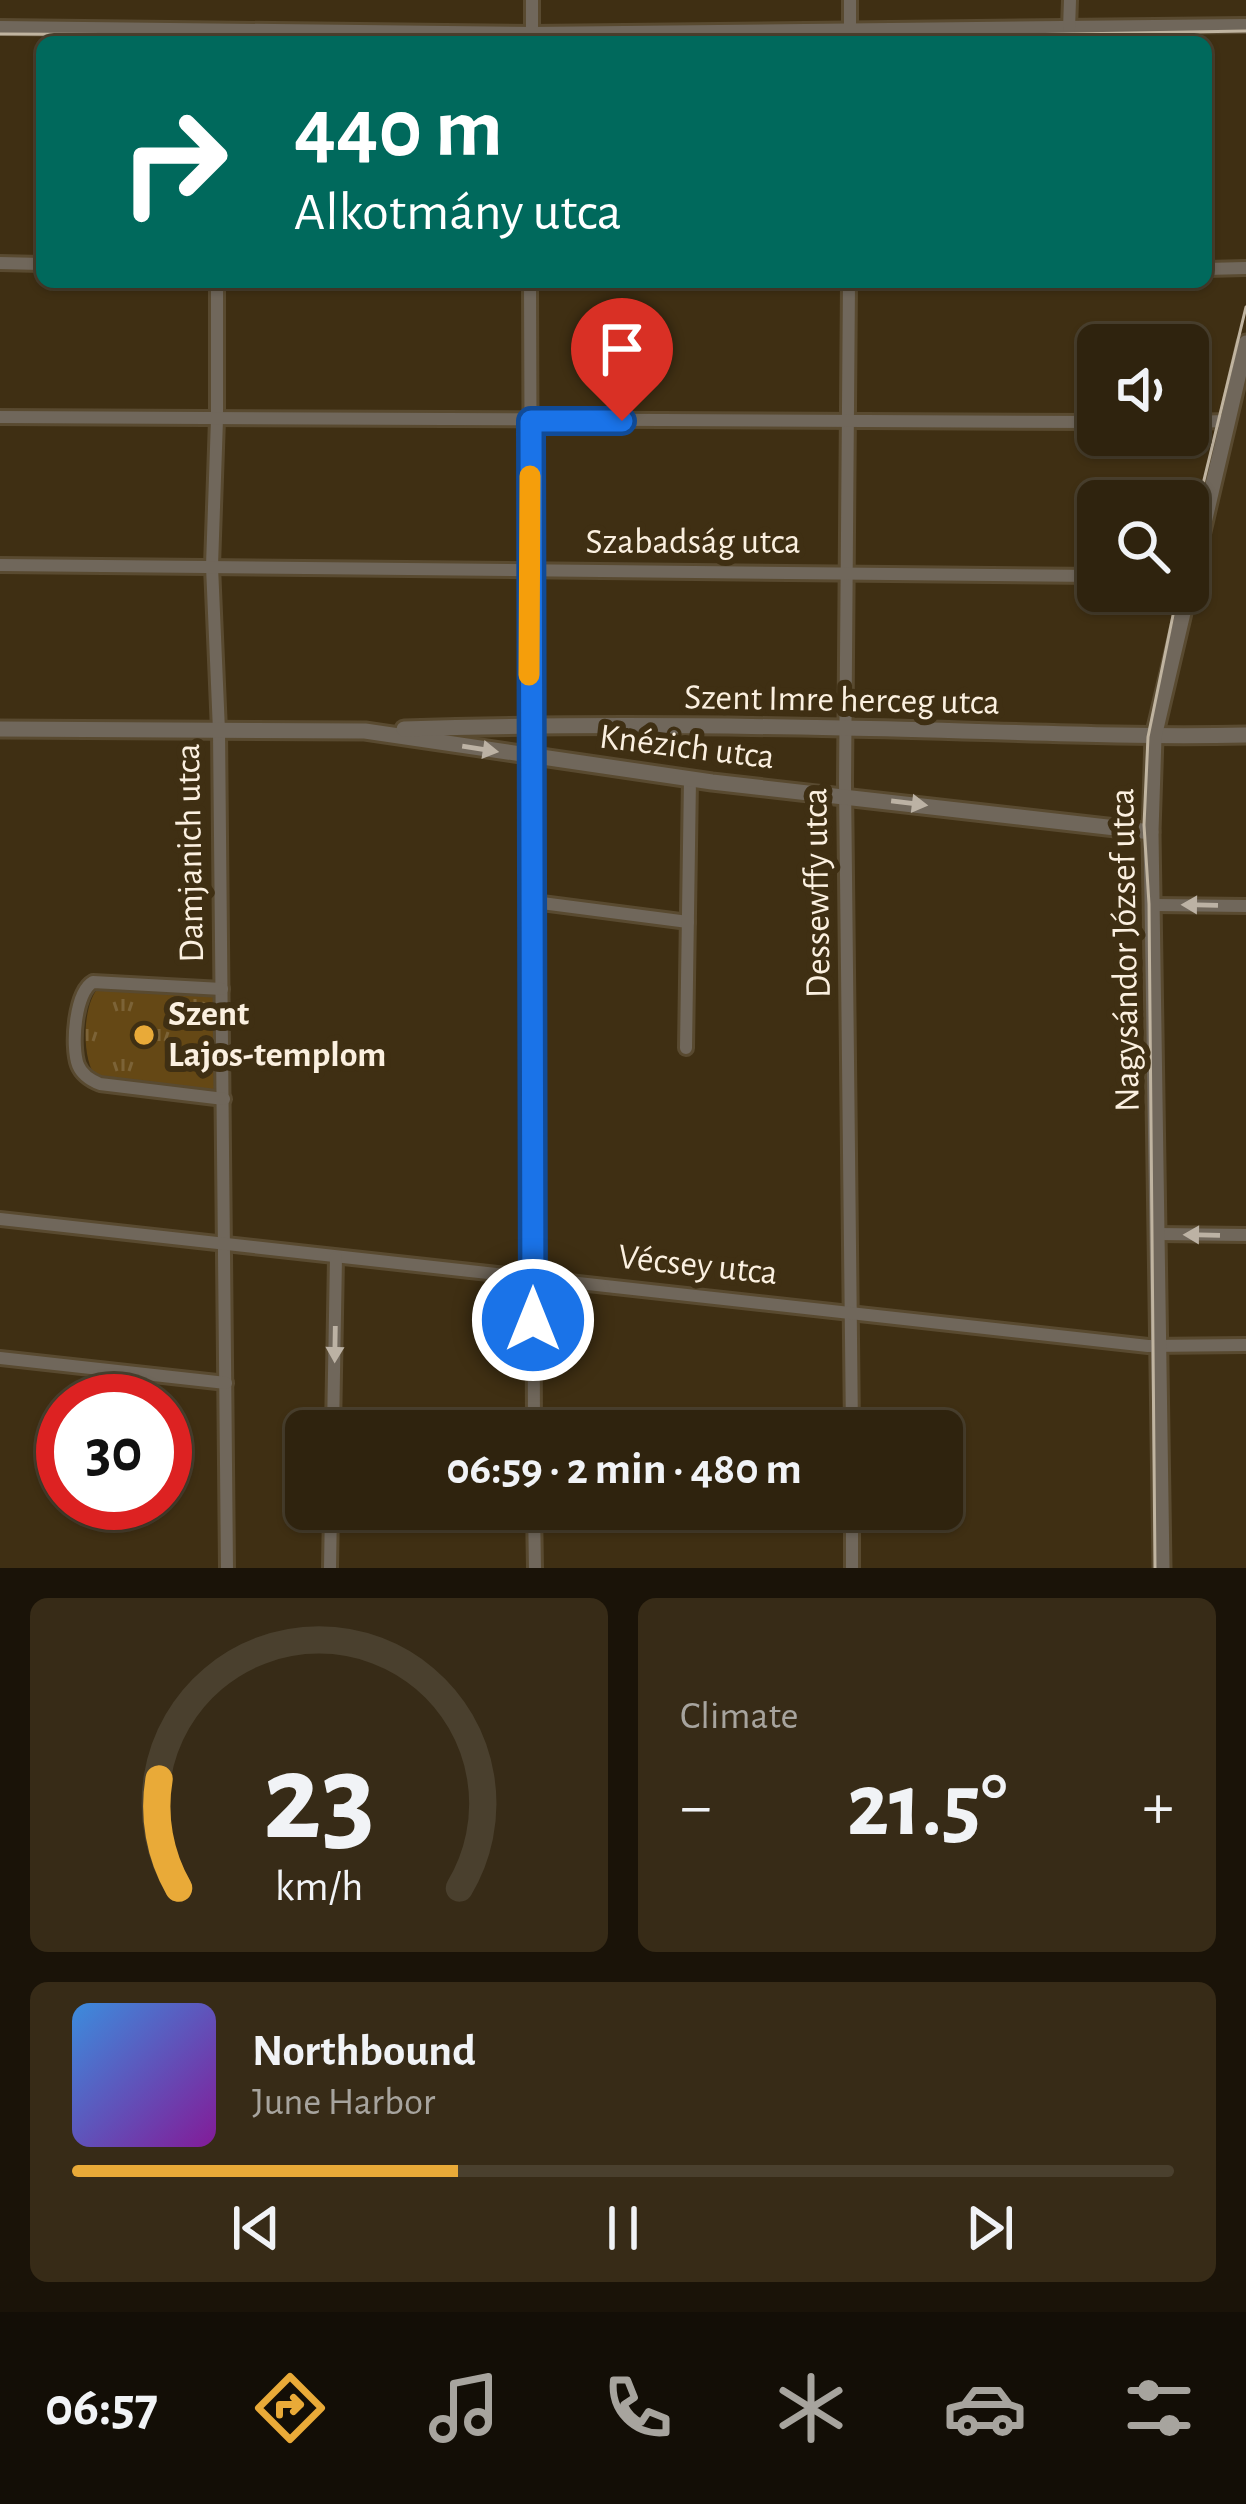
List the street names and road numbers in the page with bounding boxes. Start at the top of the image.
street label: Szabadság utca [585,524,801,560]
street label: Szent Imre herceg utca [684,679,1000,721]
street label: Knézich utca [597,718,777,776]
street label: Damjanich utca [170,743,210,963]
street label: Dessewffy utca [797,787,837,999]
street label: Nagysándor József utca [1104,788,1146,1112]
street label: Vécsey utca [617,1239,779,1291]

